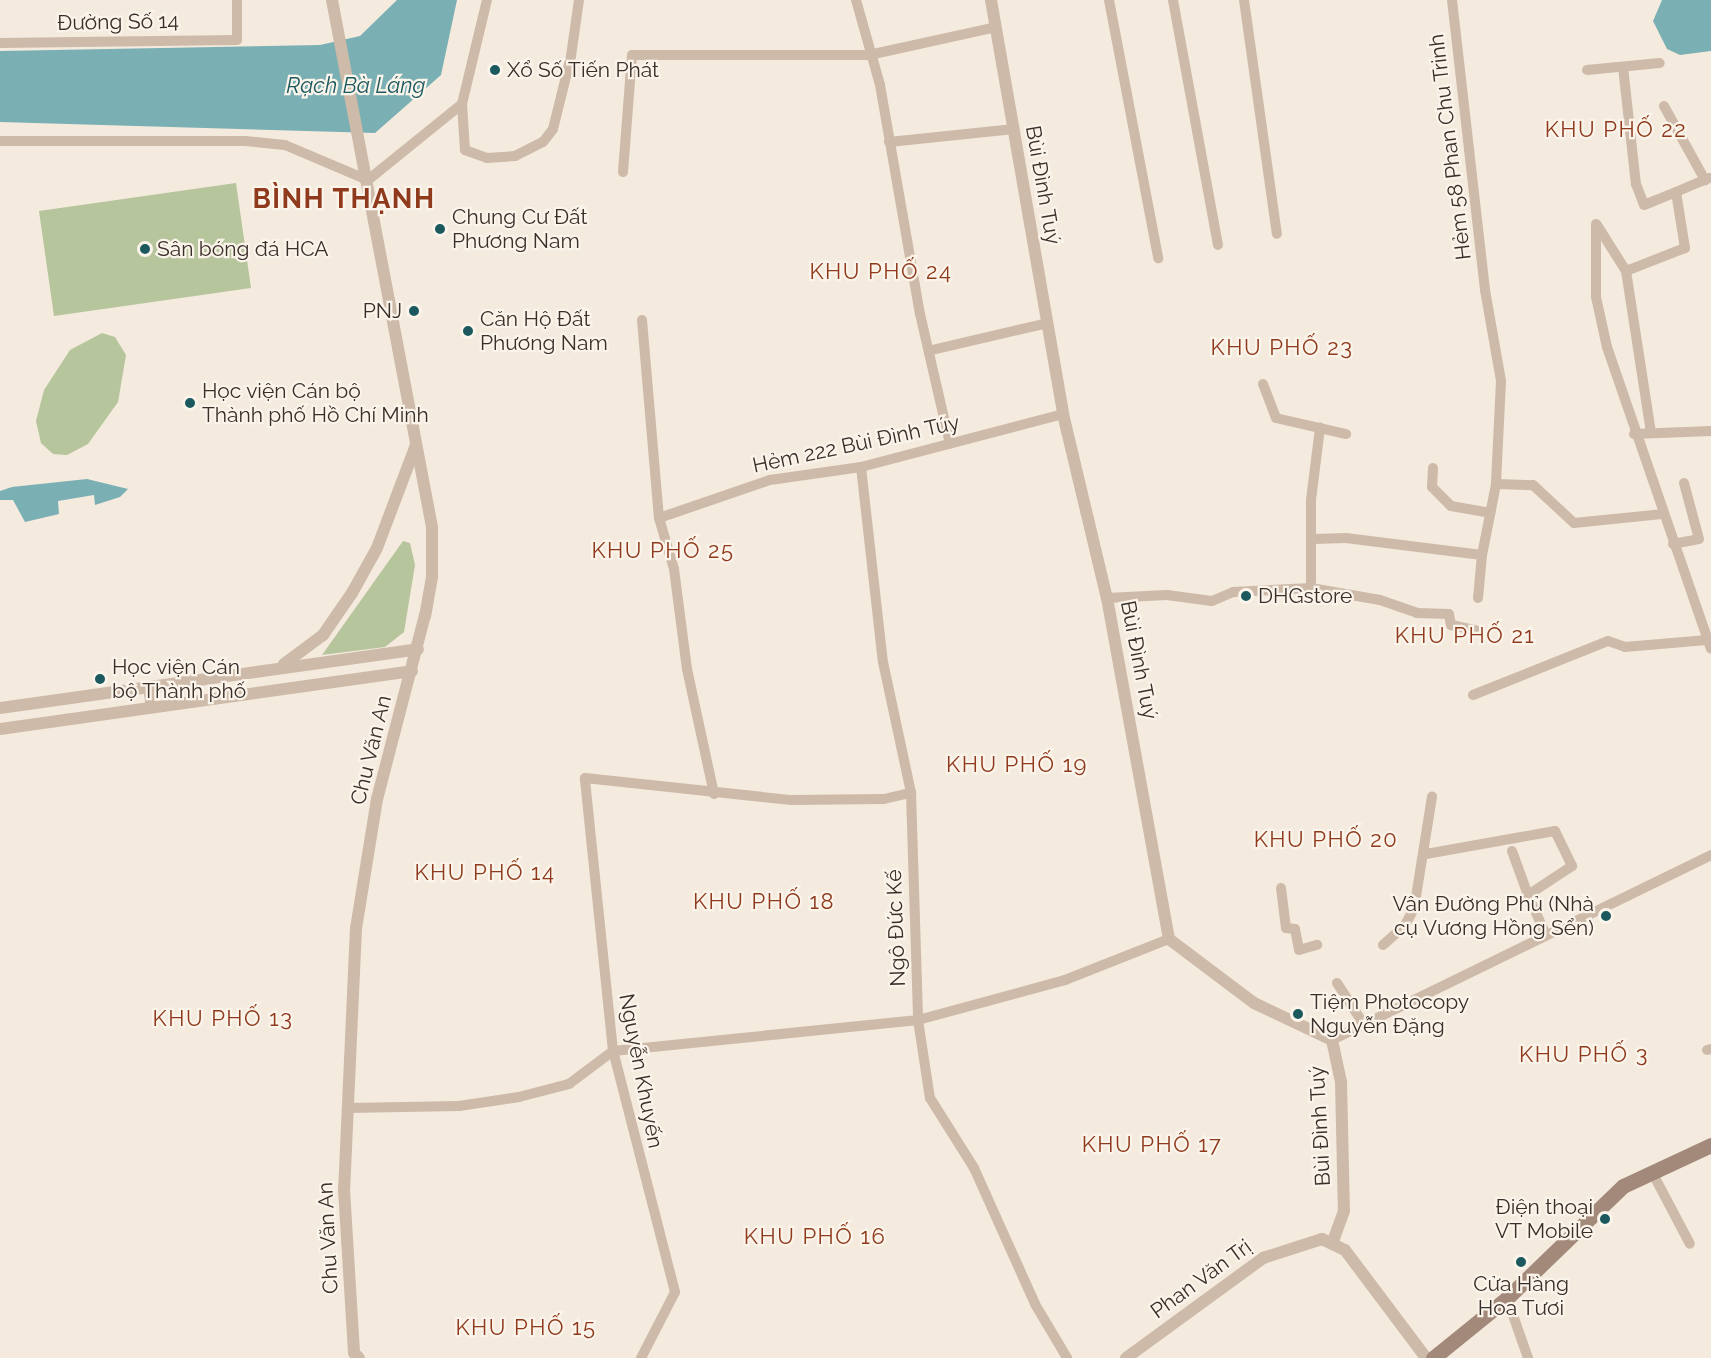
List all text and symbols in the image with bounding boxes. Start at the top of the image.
street label: Đường Số 14 [57,8,179,36]
street label: Hẻm 58 Phan Chu Trinh [1424,32,1476,262]
place label: Xổ Số Tiến Phát [507,57,660,83]
marker: Xổ Số Tiến Phát [488,63,502,77]
water label: Rạch Bà Láng [286,73,426,99]
district label: KHU PHỐ 22 [1545,117,1687,143]
street label: Bùi Đình Tuý [1020,123,1066,247]
district label: BÌNH THẠNH [252,183,436,215]
place label: Chung Cư Đất Phương Nam [452,204,588,254]
marker: Chung Cư Đất Phương Nam [433,222,447,236]
place label: Sân bóng đá HCA [157,236,329,262]
marker: Sân bóng đá HCA [138,242,152,256]
district label: KHU PHỐ 24 [809,259,953,285]
place label: PNJ [363,298,402,324]
marker: PNJ [407,304,421,318]
place label: Căn Hộ Đất Phương Nam [480,306,608,356]
marker: Căn Hộ Đất Phương Nam [461,324,475,338]
district label: KHU PHỐ 23 [1211,335,1353,361]
place label: Học viện Cán bộ Thành phố Hồ Chí Minh [202,378,429,428]
marker: Học viện Cán bộ Thành phố Hồ Chí Minh [183,396,197,410]
street label: Hẻm 222 Bùi Đình Túy [750,410,962,478]
district label: KHU PHỐ 25 [591,538,735,564]
place label: DHGstore [1258,583,1352,609]
marker: DHGstore [1239,589,1253,603]
street label: Bùi Đình Tuý [1115,598,1163,722]
district label: KHU PHỐ 21 [1395,623,1535,649]
place label: Học viện Cán bộ Thành phố [112,654,247,704]
marker: Học viện Cán bộ Thành phố [93,672,107,686]
street label: Chu Văn An [345,692,397,808]
district label: KHU PHỐ 19 [946,752,1088,778]
district label: KHU PHỐ 20 [1254,827,1398,853]
district label: KHU PHỐ 14 [414,860,556,886]
street label: Ngô Đức Kế [881,869,911,987]
district label: KHU PHỐ 18 [693,889,835,915]
place label: Vân Đường Phủ (Nhà cụ Vương Hồng Sển) [1392,891,1594,941]
marker: Vân Đường Phủ (Nhà cụ Vương Hồng Sển) [1599,909,1613,923]
place label: Tiệm Photocopy Nguyễn Đặng [1310,989,1469,1039]
street label: Nguyễn Khuyến [614,992,668,1150]
district label: KHU PHỐ 13 [153,1006,293,1032]
marker: Tiệm Photocopy Nguyễn Đặng [1291,1007,1305,1021]
district label: KHU PHỐ 3 [1519,1042,1649,1068]
street label: Bùi Đình Tuý [1304,1065,1336,1187]
district label: KHU PHỐ 17 [1082,1132,1222,1158]
street label: Chu Văn An [312,1181,344,1295]
place label: Điện thoại VT Mobile [1494,1194,1593,1244]
marker: Điện thoại VT Mobile [1598,1212,1612,1226]
district label: KHU PHỐ 16 [744,1224,886,1250]
street label: Phan Văn Trị [1145,1234,1257,1324]
marker: Cửa Hàng Hoa Tươi [1514,1255,1528,1269]
place label: Cửa Hàng Hoa Tươi [1473,1271,1569,1321]
district label: KHU PHỐ 15 [455,1315,597,1341]

